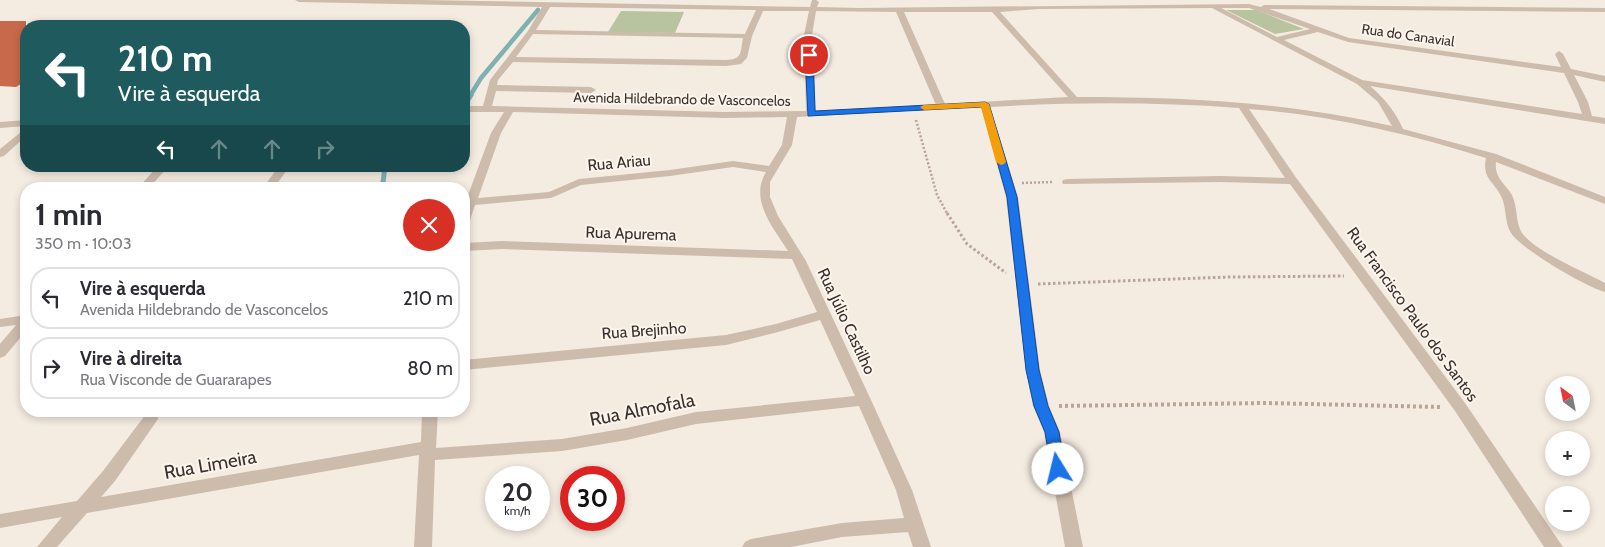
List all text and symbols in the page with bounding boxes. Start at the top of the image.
street label: Rua do Canavial [1360,20,1456,51]
pin [788,34,830,76]
text: 210 m [118,37,212,80]
icon: left [35,40,100,105]
icon: arrive [795,41,823,69]
text: Vire à esquerda [118,80,260,107]
street label: Avenida Hildebrando de Vasconcelos [573,88,791,110]
icon: left [152,135,180,163]
icon: ahead [205,135,233,163]
icon: ahead [258,135,286,163]
icon: right [311,135,339,163]
street label: Rua Ariau [587,150,652,175]
text: 1 min [35,196,103,233]
button: close [403,199,455,251]
street label: Rua Apurema [585,222,677,245]
street label: Rua Francisco Paulo dos Santos [1343,223,1482,405]
text: 350 m · 10:03 [35,234,132,253]
street label: Rua Júlio Castilho [814,265,880,378]
text: Vire à esquerda [80,277,206,300]
icon: left [37,284,65,312]
text: 210 m [403,287,453,310]
text: Avenida Hildebrando de Vasconcelos [80,300,328,319]
street label: Rua Brejinho [601,318,687,343]
text: Vire à direita [80,347,182,370]
icon: right [37,354,65,382]
text: 80 m [407,357,453,380]
text: Rua Visconde de Guararapes [80,370,272,389]
north arrow [1545,376,1590,421]
map controls [1545,376,1590,531]
street label: Rua Almofala [588,388,697,431]
button: + [1545,431,1590,476]
position arrow [1031,442,1083,494]
street label: Rua Limeira [162,445,258,484]
speed limit sign: 30 [560,466,625,531]
text: 20 [502,477,533,507]
button: − [1545,486,1590,531]
text: km/h [504,503,531,518]

